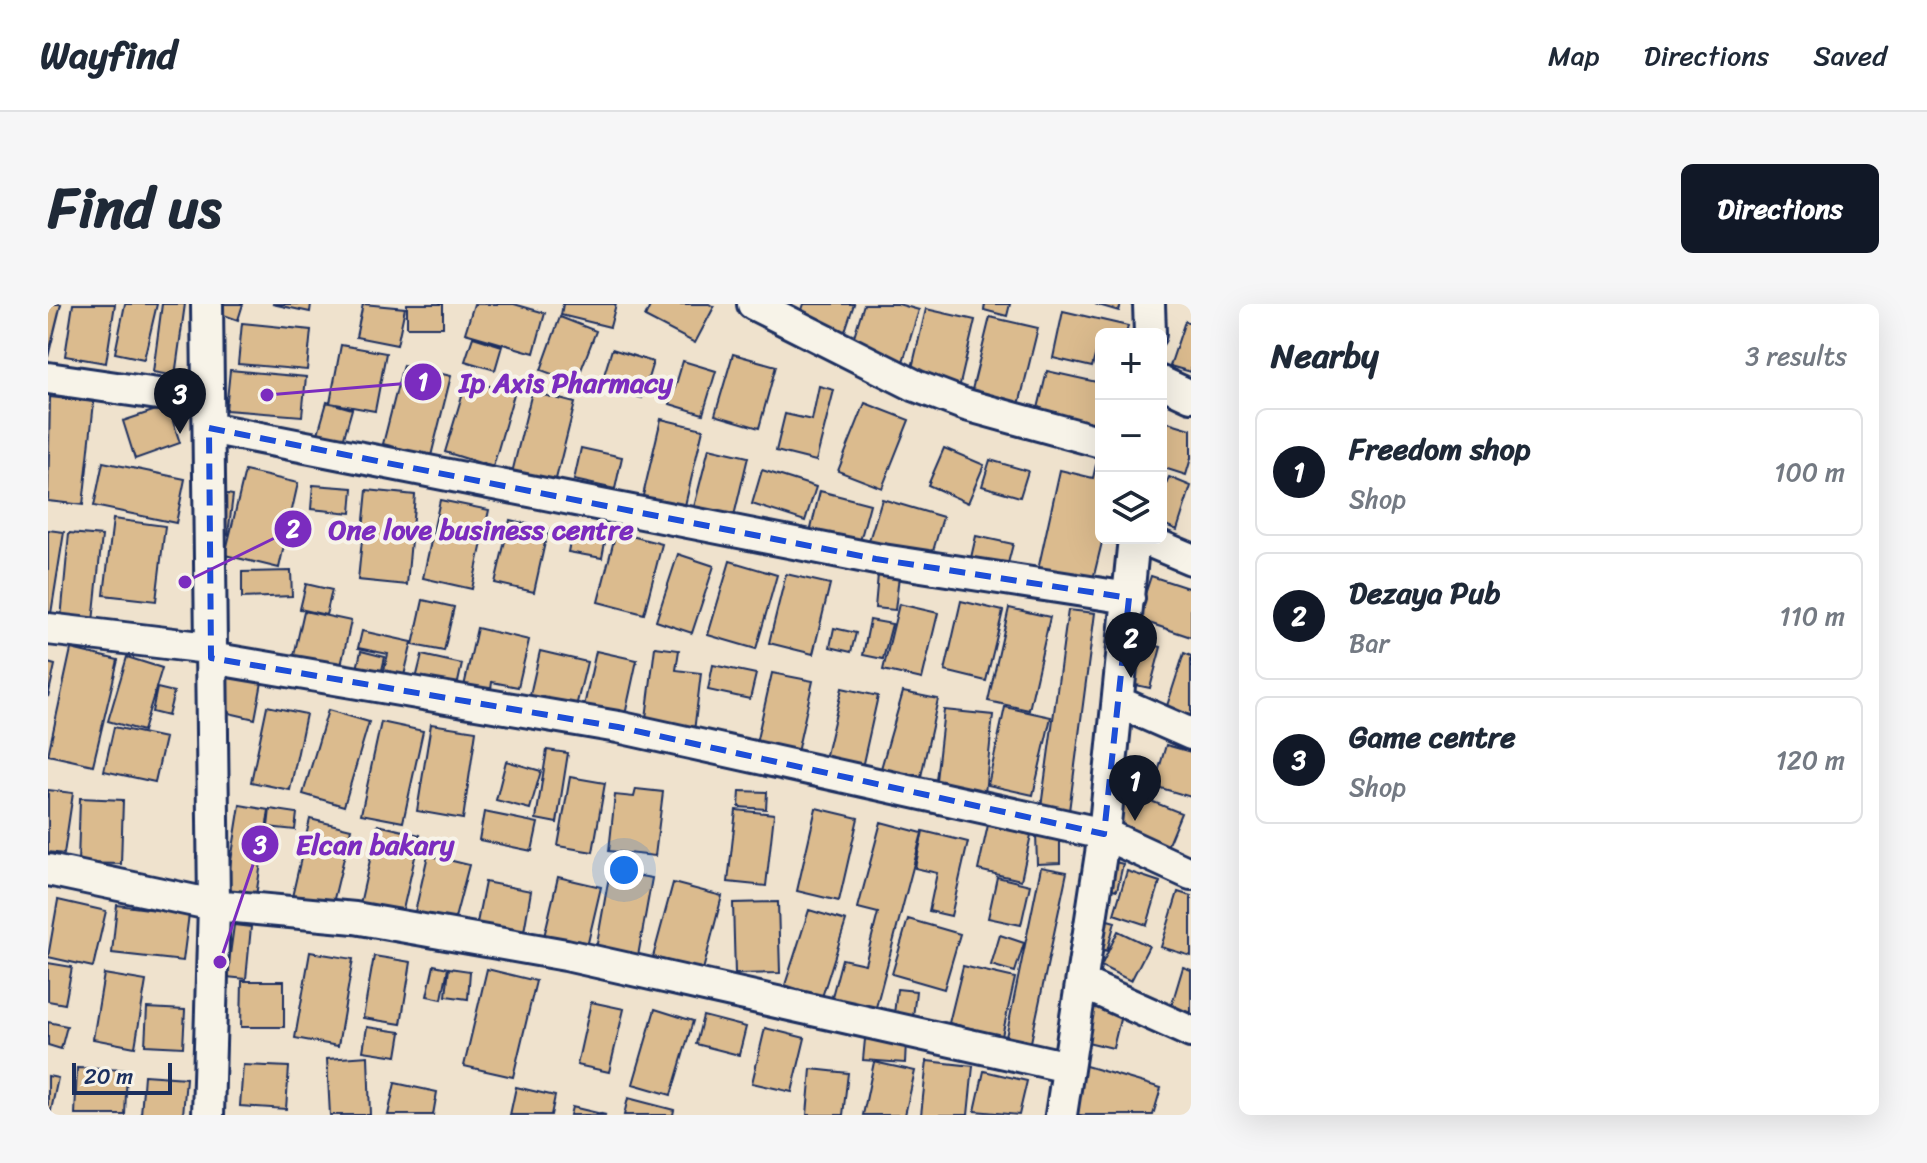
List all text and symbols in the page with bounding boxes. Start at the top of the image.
text: Wayfind [40,22,177,89]
text: Map [1548,31,1600,80]
text: Directions [1644,31,1769,80]
text: Saved [1813,31,1887,80]
text: Find us [48,159,221,258]
button: Directions [1681,164,1879,253]
text: Nearby [1271,326,1379,386]
map controls [1095,328,1167,544]
button: + [1095,328,1167,400]
text: 3 results [1745,333,1847,379]
callout: Ip Axis Pharmacy [403,356,690,408]
text: Ip Axis Pharmacy [457,358,674,407]
text: 1 [418,361,428,403]
pin: 3 [154,368,206,434]
button: − [1095,400,1167,472]
text: Freedom shop [1349,422,1531,476]
text: 1 [1293,449,1305,495]
text: 100 m [1774,449,1845,495]
button: layers [1095,472,1167,544]
text: Shop [1349,476,1406,522]
callout: One love business centre [273,503,650,555]
text: One love business centre [328,505,634,554]
text: 2 [285,508,300,550]
text: Dezaya Pub [1349,566,1500,620]
text: 2 [1291,593,1307,639]
text: 110 m [1780,593,1845,639]
pin: 2 [1105,612,1157,678]
text: Bar [1349,620,1389,666]
text: Game centre [1349,710,1516,764]
text: 3 [1292,737,1306,783]
text: 120 m [1776,737,1845,783]
pin: 1 [1109,755,1161,821]
text: Shop [1349,764,1406,810]
callout: Elcan bakary [240,818,470,870]
text: Elcan bakary [296,820,456,869]
text: 3 [252,824,267,866]
your location [604,850,644,890]
text: 20 m [84,1057,133,1096]
scale bar [72,1059,172,1095]

